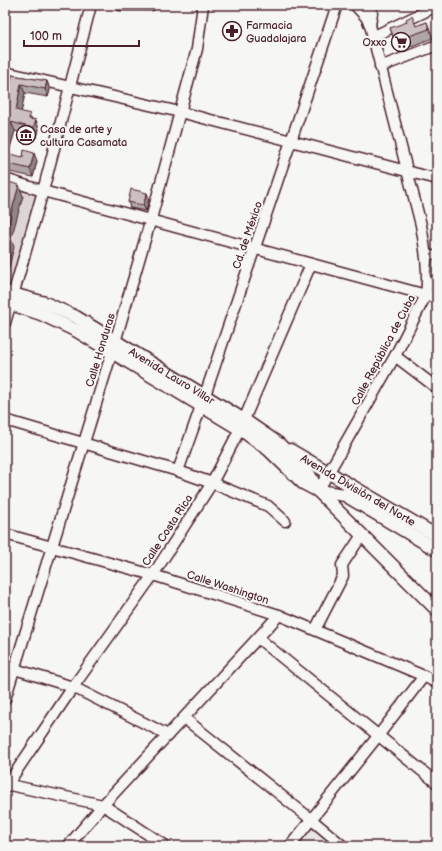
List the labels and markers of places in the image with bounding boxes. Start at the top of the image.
place label: Farmacia Guadalajara [246,19,307,45]
pharmacy icon: Farmacia Guadalajara [221,20,243,42]
supermarket icon: Oxxo [390,31,412,53]
place label: Oxxo [362,36,387,49]
place label: Casa de arte y cultura Casamata [40,123,127,149]
museum icon: Casa de arte y cultura Casamata [15,124,37,146]

